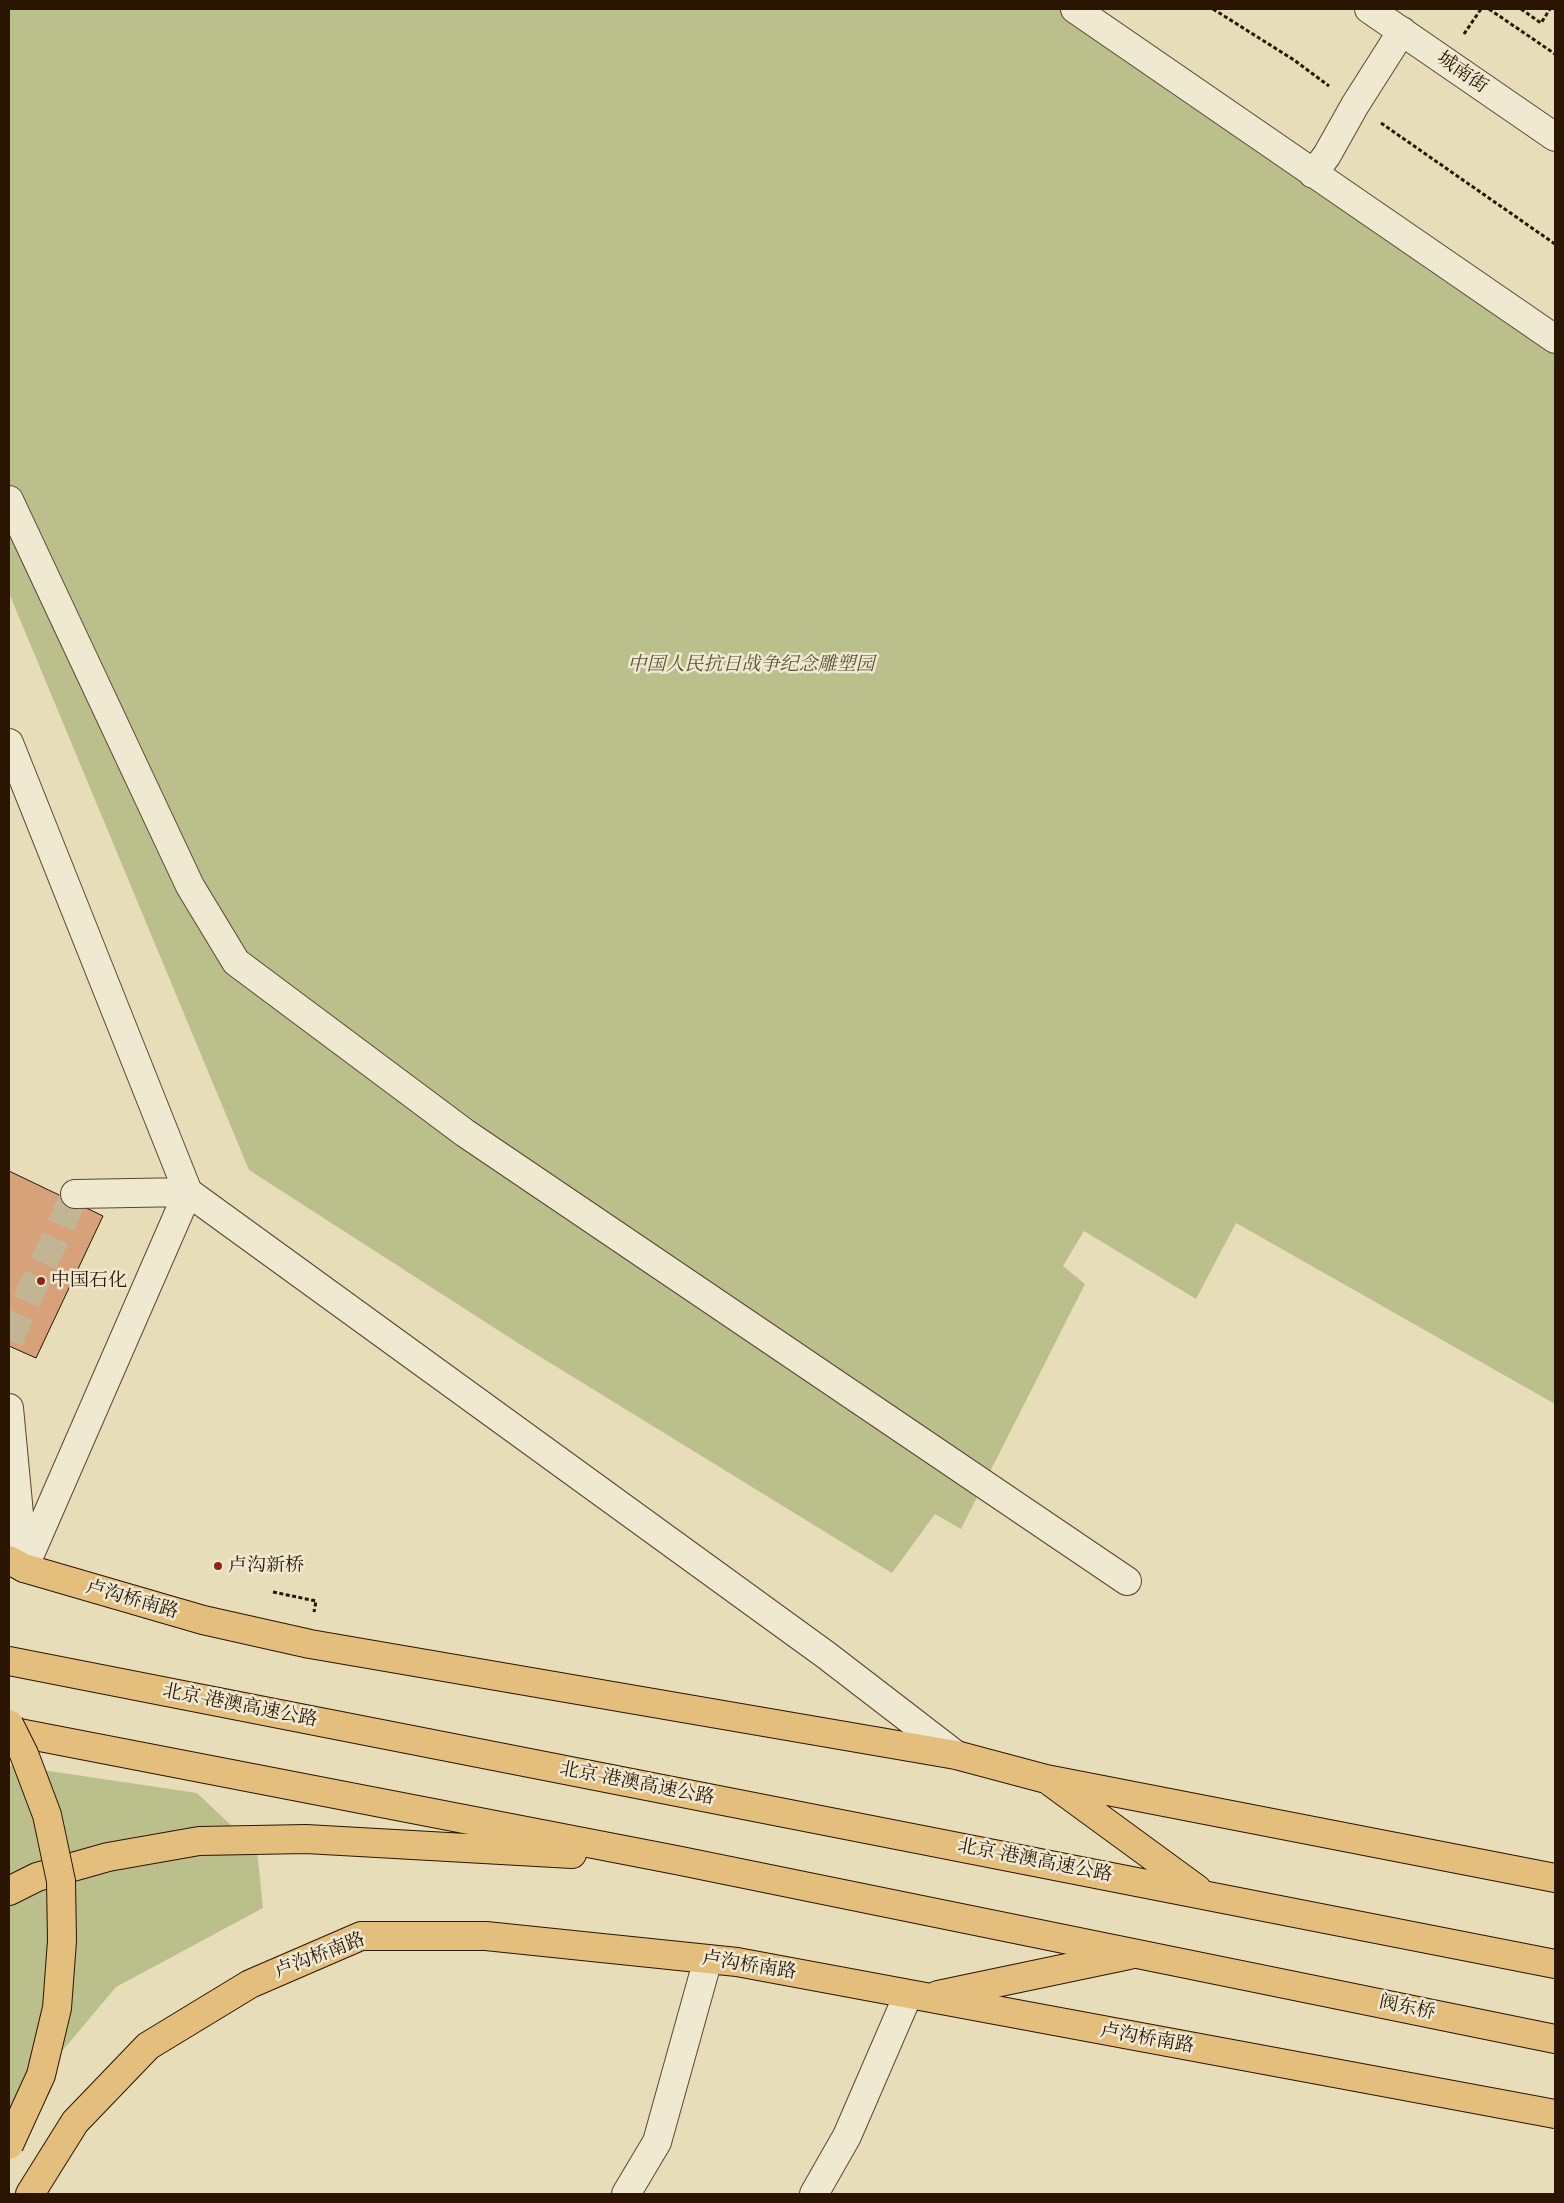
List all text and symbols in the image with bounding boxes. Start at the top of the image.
street label: 城南街 [1432,47,1492,99]
park label: 中国人民抗日战争纪念雕塑园 [628,654,874,676]
place label: 中国石化 [51,1270,127,1292]
marker: 中国石化 [35,1275,47,1287]
place label: 卢沟新桥 [228,1555,304,1577]
marker: 卢沟新桥 [212,1560,224,1572]
street label: 卢沟桥南路 [83,1576,181,1624]
street label: 北京-港澳高速公路 [161,1680,319,1732]
street label: 北京-港澳高速公路 [558,1758,716,1810]
street label: 北京-港澳高速公路 [956,1835,1114,1887]
street label: 卢沟桥南路 [272,1928,368,1984]
street label: 卢沟桥南路 [700,1947,798,1985]
street label: 阀东桥 [1377,1991,1437,2025]
street label: 卢沟桥南路 [1098,2020,1196,2058]

